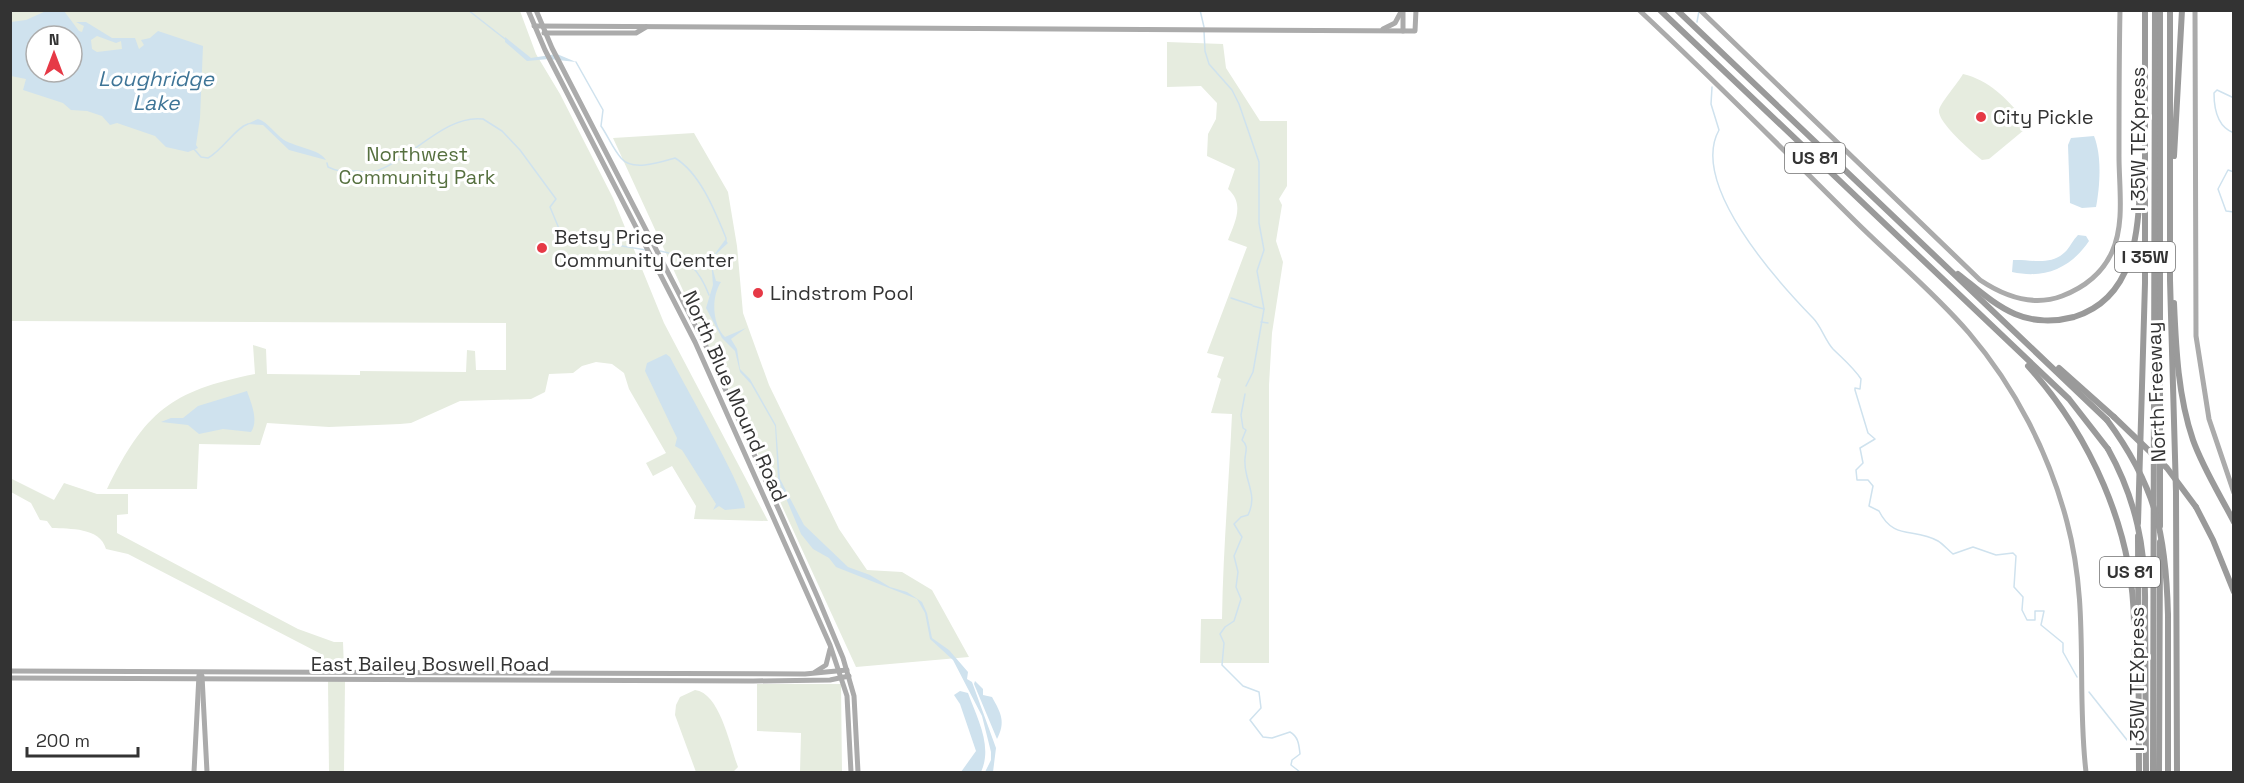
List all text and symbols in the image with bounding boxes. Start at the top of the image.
north arrow [24,24,84,84]
text: N [49,29,59,50]
water label: Loughridge Lake [98,65,216,116]
street label: I 35W TEXpress [2125,67,2151,211]
place label: City Pickle [1993,104,2094,130]
marker: City Pickle [1974,110,1988,124]
park label: Northwest Community Park [338,141,496,190]
road number: US 81 [1785,143,1845,173]
place label: Betsy Price Community Center [554,224,734,273]
marker: Betsy Price Community Center [535,241,549,255]
road number: I 35W [2115,242,2175,272]
place label: Lindstrom Pool [770,280,914,306]
street label: North Blue Mound Road [677,286,793,506]
marker: Lindstrom Pool [751,286,765,300]
street label: North Freeway [2141,321,2171,463]
road number: US 81 [2100,557,2160,587]
street label: I 35W TEXpress [2124,607,2150,751]
street label: East Bailey Boswell Road [311,651,549,677]
scale bar [27,720,138,758]
text: 200 m [36,729,90,752]

